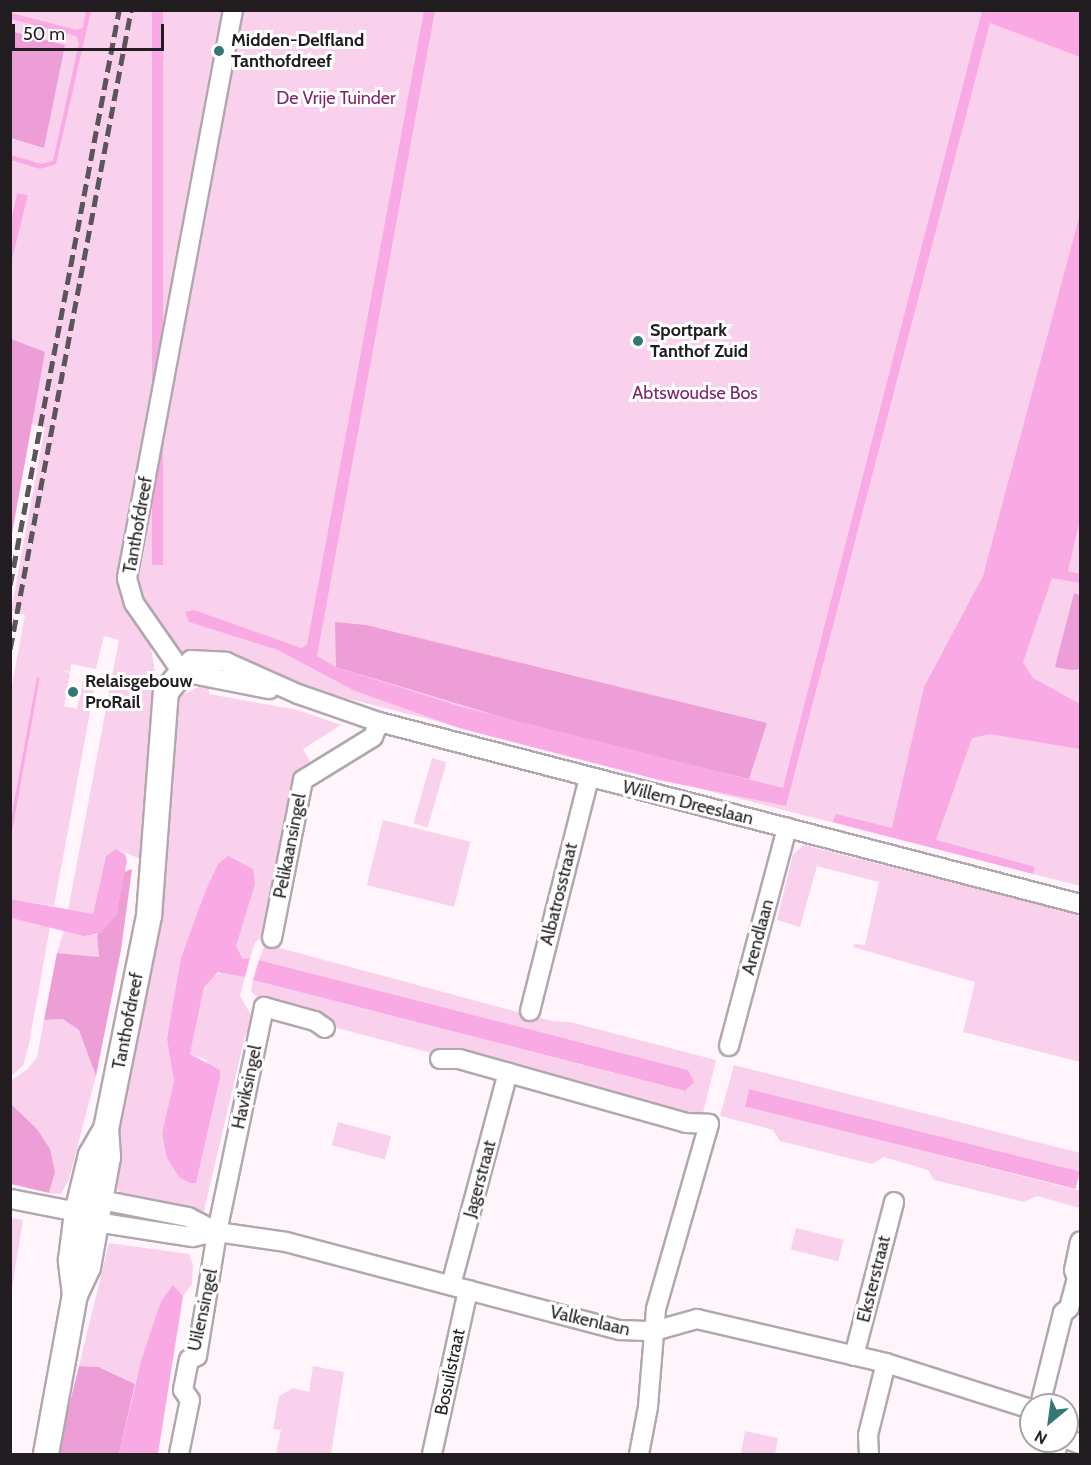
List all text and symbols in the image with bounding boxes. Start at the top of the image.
scale bar [15,12,166,50]
text: 50 m [23,23,65,45]
place label: Midden-Delfland Tanthofdreef [231,30,364,72]
marker: Midden-Delfland Tanthofdreef [212,44,226,58]
park label: De Vrije Tuinder [276,87,396,109]
place label: Sportpark Tanthof Zuid [650,320,748,362]
marker: Sportpark Tanthof Zuid [631,334,645,348]
park label: Abtswoudse Bos [632,382,758,404]
street label: Tanthofdreef [119,475,157,575]
place label: Relaisgebouw ProRail [85,671,193,714]
marker: Relaisgebouw ProRail [66,685,80,699]
street label: Willem Dreeslaan [620,776,756,830]
street label: Pelikaansingel [269,792,311,900]
street label: Albatrosstraat [536,841,582,947]
street label: Arendlaan [738,897,778,977]
street label: Tanthofdreef [108,971,148,1071]
street label: Haviksingel [228,1043,266,1131]
street label: Jagerstraat [459,1138,501,1220]
street label: Eksterstraat [853,1233,895,1325]
street label: Uilensingel [184,1267,222,1353]
street label: Valkenlaan [548,1301,632,1341]
street label: Bosuilstraat [430,1327,470,1417]
north arrow [1019,1393,1079,1453]
text: N [1031,1426,1051,1448]

